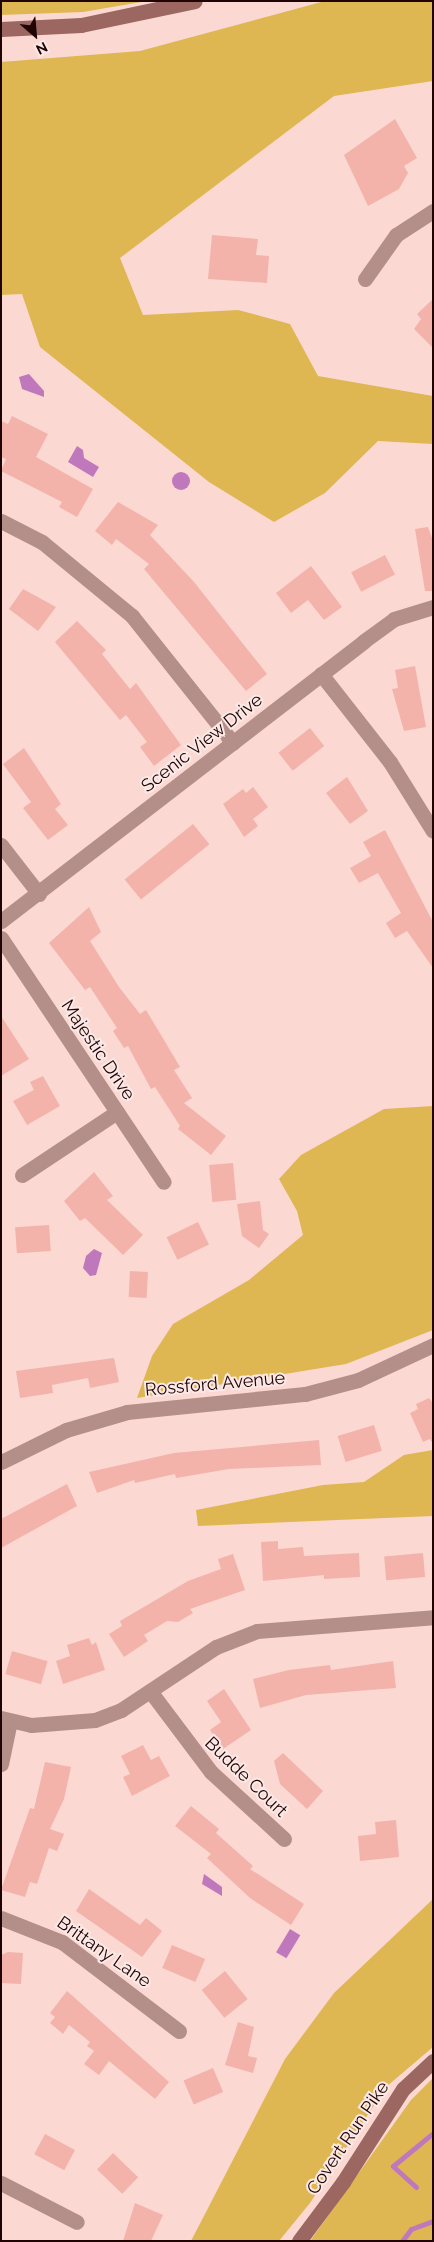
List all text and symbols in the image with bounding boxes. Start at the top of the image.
north arrow [10,10,60,60]
text: N [33,39,50,58]
street label: Scenic View Drive [137,689,267,797]
street label: Majestic Drive [57,996,139,1104]
street label: Rossford Avenue [144,1367,286,1401]
street label: Budde Court [200,1732,292,1822]
street label: Brittany Lane [53,1912,155,1992]
street label: Covert Run Pike [302,2077,394,2199]

